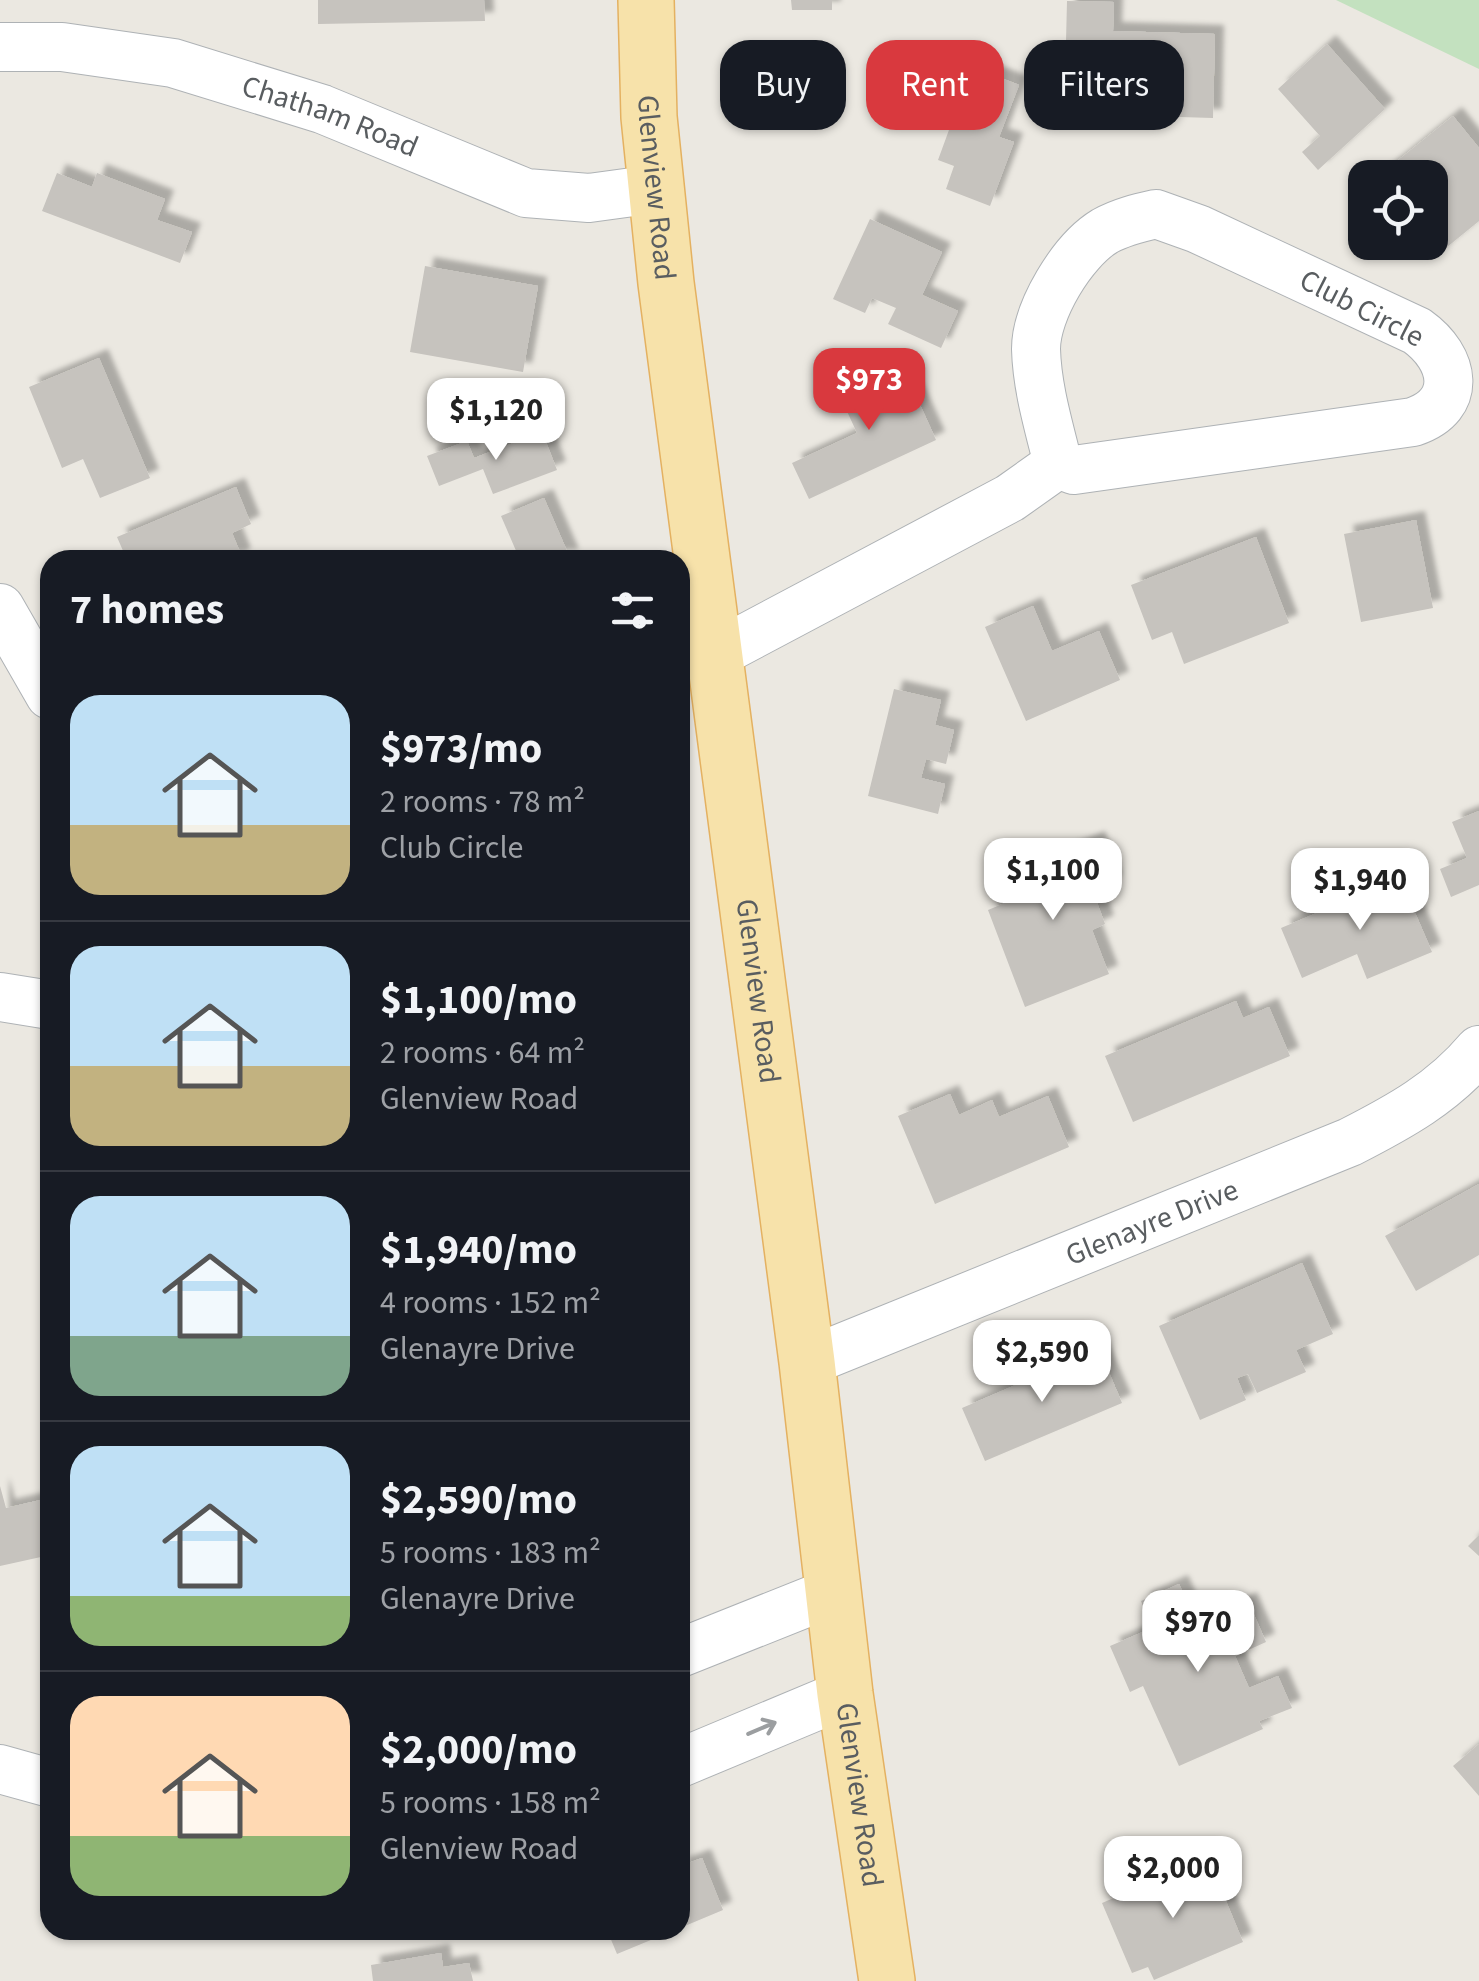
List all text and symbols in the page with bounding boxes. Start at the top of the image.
chip: Buy [720,40,846,130]
chip: Rent [866,40,1004,130]
chip: Filters [1024,40,1184,130]
street label: Chatham Road [237,65,425,168]
street label: Glenview Road [626,94,687,282]
map controls [1348,160,1448,260]
button: locate [1348,160,1448,260]
street label: Club Circle [1292,259,1431,358]
pin: $973 [810,348,928,433]
text: $973 [835,357,903,403]
pin: $1,120 [415,378,577,463]
text: $1,120 [449,387,543,433]
text: 7 homes [70,580,224,640]
icon: filters [605,583,660,638]
text: $973/mo [380,719,542,779]
icon: home [150,735,270,855]
text: 2 rooms · 78 m² [380,779,585,825]
text: Club Circle [380,825,524,871]
pin: $1,100 [972,838,1134,923]
text: $1,100 [1006,847,1100,893]
pin: $1,940 [1279,848,1441,933]
text: $1,940 [1313,857,1407,903]
street label: Glenview Road [725,896,791,1086]
text: $1,100/mo [380,970,577,1030]
icon: home [150,986,270,1106]
text: 2 rooms · 64 m² [380,1030,585,1076]
text: Glenview Road [380,1076,578,1122]
street label: Glenayre Drive [1059,1169,1245,1277]
text: $1,940/mo [380,1220,577,1280]
icon: home [150,1236,270,1356]
text: 4 rooms · 152 m² [380,1280,601,1326]
pin: $2,590 [961,1320,1123,1405]
text: Glenayre Drive [380,1326,575,1372]
text: $2,590 [995,1329,1089,1375]
text: $2,590/mo [380,1470,577,1530]
icon: home [150,1486,270,1606]
text: 5 rooms · 183 m² [380,1530,601,1576]
text: Glenayre Drive [380,1576,575,1622]
pin: $970 [1139,1590,1257,1675]
text: $970 [1164,1599,1232,1645]
street label: Glenview Road [825,1700,894,1890]
one-way arrow [746,1718,777,1736]
text: $2,000/mo [380,1720,577,1780]
icon: home [150,1736,270,1856]
text: 5 rooms · 158 m² [380,1780,601,1826]
text: Glenview Road [380,1826,578,1872]
pin: $2,000 [1092,1836,1254,1921]
text: $2,000 [1126,1845,1220,1891]

